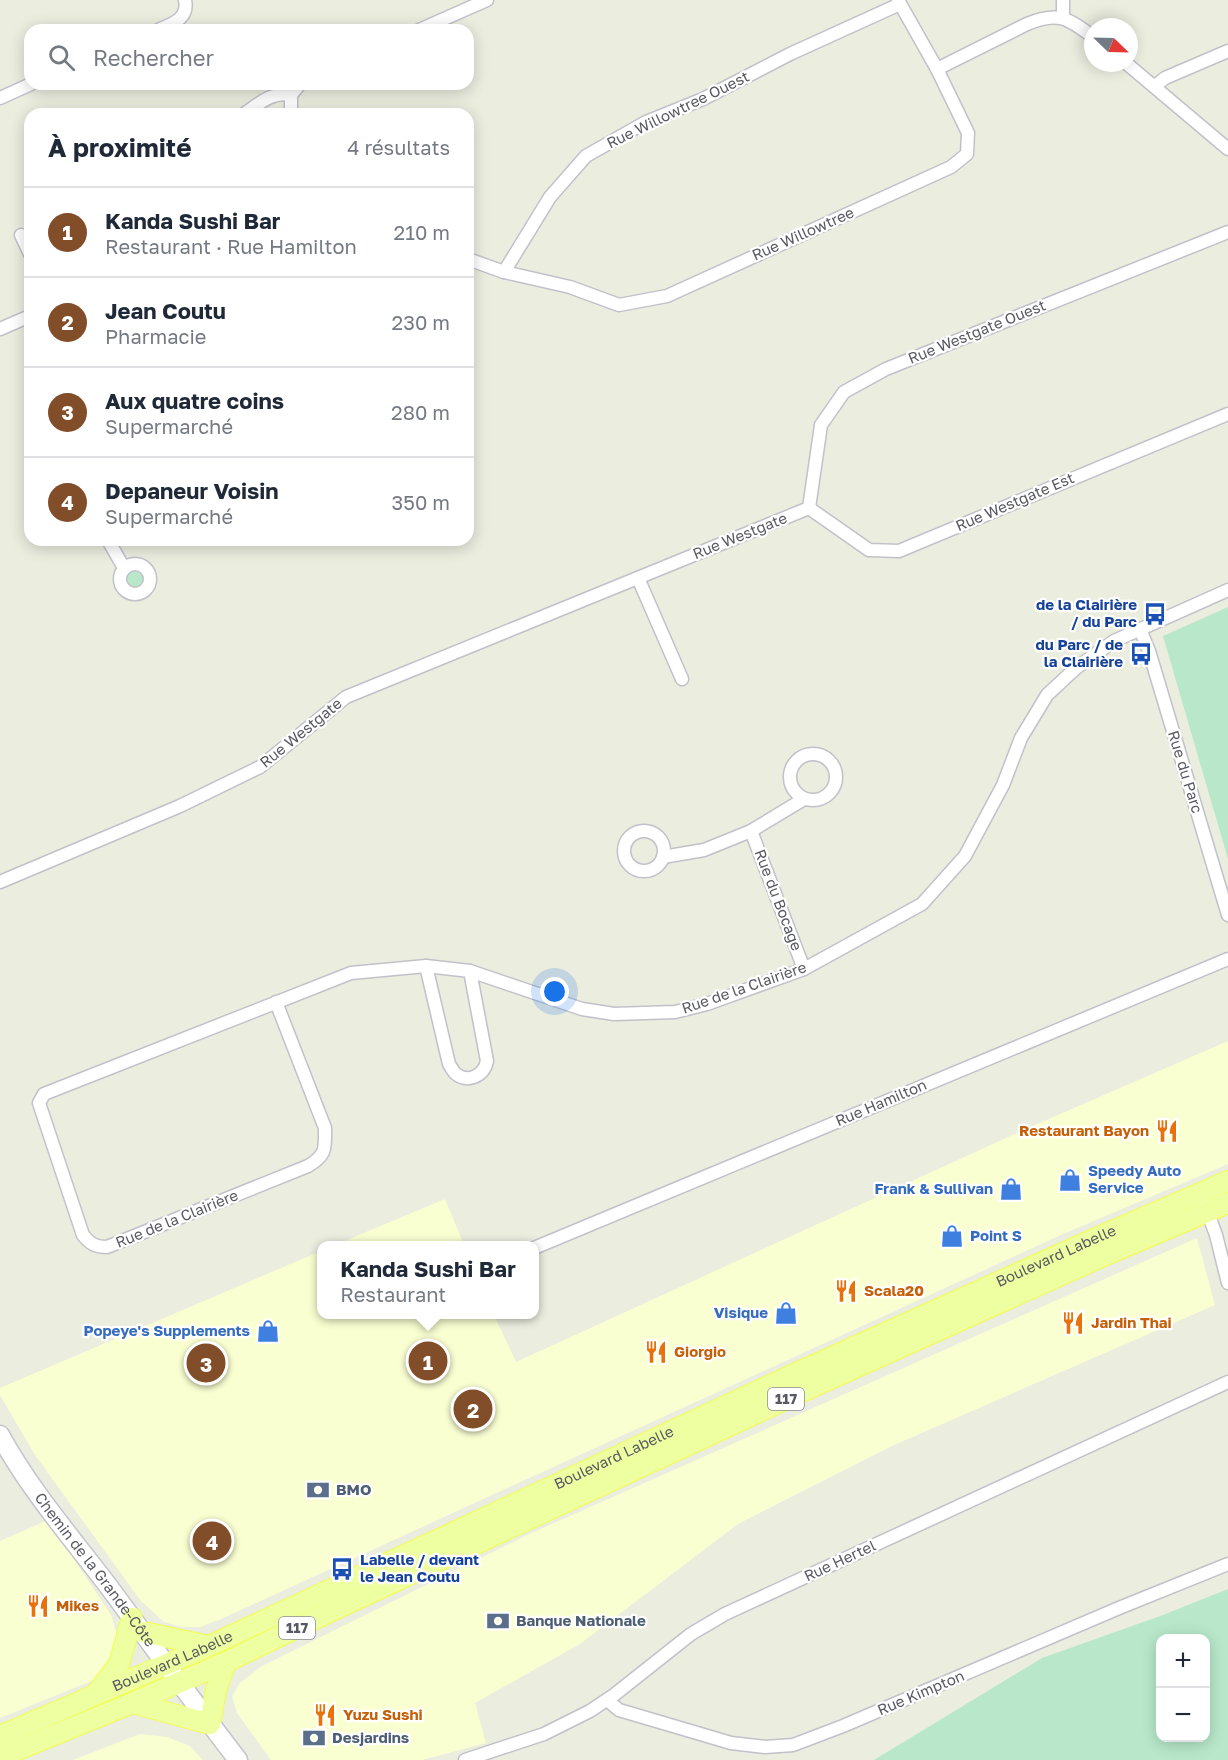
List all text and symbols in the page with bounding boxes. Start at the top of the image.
north arrow [1084,18,1138,72]
search box [24,24,474,90]
icon: search [45,41,78,74]
text: Rechercher [93,44,214,71]
street label: Rue Willowtree Ouest [603,67,752,151]
text: À proximité [48,132,192,163]
text: 4 résultats [347,135,450,159]
street label: Rue Willowtree [749,202,857,264]
text: Kanda Sushi Bar [105,207,280,234]
text: 1 [62,220,73,244]
text: 210 m [394,220,450,244]
text: Restaurant · Rue Hamilton [105,234,357,258]
street label: Rue Westgate Ouest [905,295,1048,367]
text: Jean Coutu [105,297,226,324]
text: 2 [61,310,74,334]
text: 230 m [392,310,450,334]
text: Pharmacie [105,324,206,348]
text: Aux quatre coins [105,387,284,414]
text: 3 [61,400,74,424]
text: 280 m [391,400,450,424]
text: Supermarché [105,414,233,438]
street label: Rue Westgate Est [953,468,1077,534]
text: Depaneur Voisin [105,477,279,504]
text: 4 [61,490,74,514]
text: 350 m [392,490,450,514]
text: Supermarché [105,504,233,528]
street label: Rue Westgate [690,508,790,562]
place label: de la Clairière / du Parc [1036,595,1137,630]
bus stop icon: de la Clairière / du Parc [1142,601,1168,627]
place label: du Parc / de la Clairière [1036,635,1123,670]
bus stop icon: du Parc / de la Clairière [1128,641,1154,667]
street label: Rue Westgate [256,694,345,771]
street label: Rue du Parc [1165,728,1207,815]
street label: Rue du Bocage [751,846,807,953]
street label: Rue de la Clairière [679,957,809,1017]
your location [540,977,569,1006]
street label: Rue Hamilton [832,1075,929,1129]
restaurant icon: Restaurant Bayon [1154,1118,1180,1144]
place label: Restaurant Bayon [1019,1121,1149,1139]
place label: Speedy Auto Service [1088,1161,1181,1196]
shop icon: Speedy Auto Service [1057,1167,1083,1193]
shop icon: Frank & Sullivan [998,1176,1024,1202]
place label: Frank & Sullivan [874,1179,993,1197]
street label: Rue de la Clairière [113,1185,241,1251]
street label: Boulevard Labelle [993,1221,1119,1290]
shop icon: Point S [939,1223,965,1249]
place label: Point S [970,1226,1022,1244]
popup [317,1241,539,1319]
text: Kanda Sushi Bar [340,1255,516,1282]
restaurant icon: Scala20 [833,1278,859,1304]
place label: Scala20 [864,1281,924,1299]
text: Restaurant [340,1282,446,1306]
shop icon: Visique [773,1300,799,1326]
place label: Visique [714,1303,768,1321]
restaurant icon: Jardin Thai [1060,1310,1086,1336]
place label: Jardin Thai [1091,1313,1172,1331]
shop icon: Popeye's Supplements [255,1318,281,1344]
place label: Popeye's Supplements [83,1321,250,1339]
pin: 1 [408,1338,448,1384]
restaurant icon: Giorgio [643,1339,669,1365]
pin: 3 [186,1340,226,1386]
place label: Giorgio [674,1342,726,1360]
pin: 2 [454,1386,492,1432]
road number: 117 [768,1388,804,1410]
street label: Boulevard Labelle [551,1421,676,1492]
bank icon: BMO [305,1477,331,1503]
place label: BMO [336,1480,371,1498]
street label: Chemin de la Grande-Côte [31,1489,160,1650]
pin: 4 [192,1518,232,1564]
street label: Rue Hertel [801,1536,879,1585]
place label: Labelle / devant le Jean Coutu [360,1550,479,1585]
bus stop icon: Labelle / devant le Jean Coutu [329,1556,355,1582]
restaurant icon: Mikes [25,1593,51,1619]
place label: Mikes [56,1596,99,1614]
bank icon: Banque Nationale [485,1608,511,1634]
place label: Banque Nationale [516,1611,646,1629]
road number: 117 [279,1617,315,1639]
street label: Boulevard Labelle [109,1626,236,1695]
map controls [1156,1634,1210,1742]
button: + [1156,1634,1210,1688]
street label: Rue Kimpton [875,1666,967,1718]
button: − [1156,1688,1210,1742]
restaurant icon: Yuzu Sushi [312,1702,338,1728]
place label: Yuzu Sushi [343,1705,423,1723]
bank icon: Desjardins [301,1725,327,1751]
place label: Desjardins [332,1728,409,1746]

